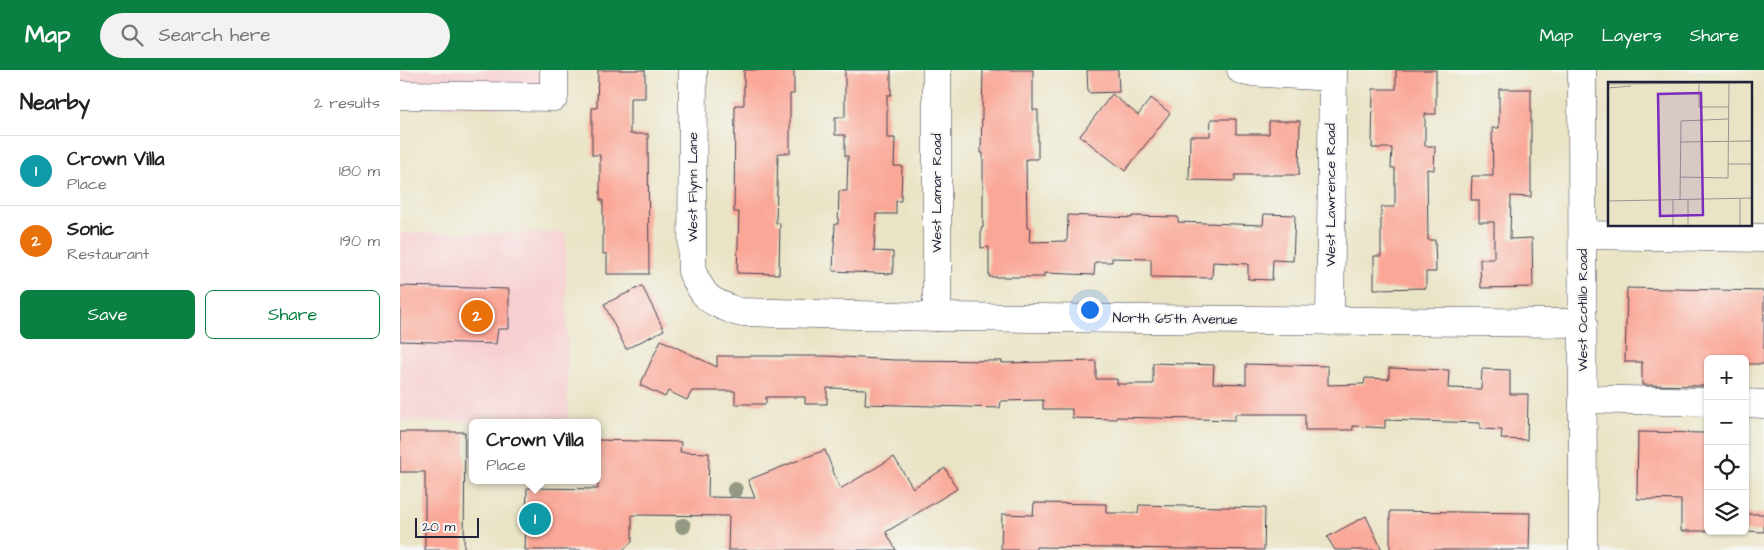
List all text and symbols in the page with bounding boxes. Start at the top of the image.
search box [100,13,450,58]
text: Map [25,18,70,52]
icon: search [118,21,146,49]
text: Search here [158,22,271,49]
text: Map [1539,23,1573,48]
text: Layers [1601,23,1662,48]
text: Share [1690,23,1739,48]
inset map [1608,82,1752,226]
text: Nearby [20,88,90,117]
text: 2 results [314,92,380,114]
street label: West Lawrence Road [1321,123,1341,267]
street label: West Flynn Lane [683,132,703,242]
street label: West Lamar Road [927,133,947,253]
text: Crown Villa [67,146,165,173]
text: 1 [35,160,37,182]
text: 180 m [339,160,380,182]
text: Place [67,173,107,195]
text: Sonic [67,216,114,243]
text: 2 [31,230,41,252]
text: 190 m [340,230,380,252]
text: Restaurant [67,243,149,265]
street label: West Ocotillo Road [1573,249,1593,371]
button: Save [20,290,195,339]
button: Share [205,290,380,339]
pin: 2 [461,297,493,335]
your location [1077,297,1103,323]
street label: North 65th Avenue [1112,308,1238,330]
map controls [1704,355,1749,535]
button: + [1704,355,1749,400]
button: − [1704,400,1749,445]
popup [469,419,601,484]
text: Crown Villa [486,427,584,454]
button: locate [1704,445,1749,490]
text: Place [486,454,526,476]
button: layers [1704,490,1749,535]
pin: 1 [519,500,551,538]
scale bar [415,515,479,538]
text: 20 m [422,517,455,537]

